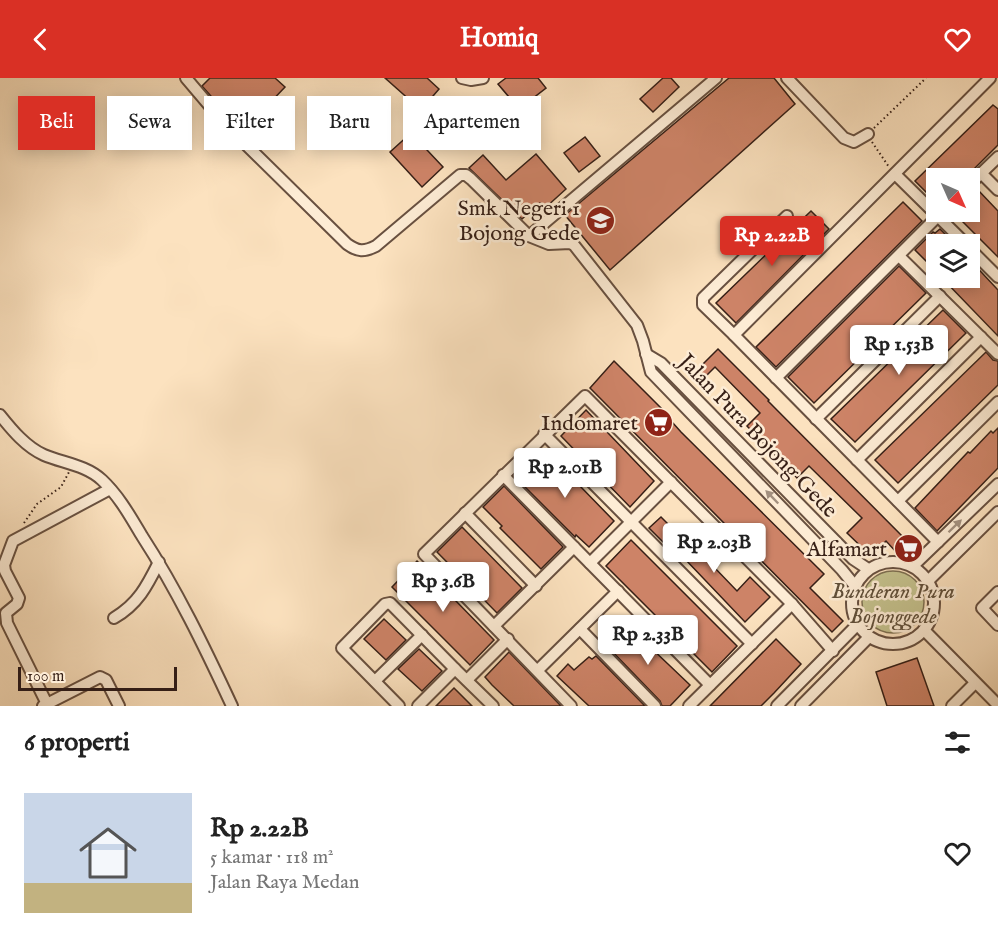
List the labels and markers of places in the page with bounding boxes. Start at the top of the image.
place label: Smk Negeri 1 Bojong Gede [458,195,580,248]
school or university icon: Smk Negeri 1 Bojong Gede [585,204,617,236]
pin: Rp 2.22B [710,216,834,267]
pin: Rp 1.53B [837,325,961,376]
supermarket icon: Indomaret [643,406,675,438]
place label: Indomaret [541,410,638,438]
pin: Rp 2.01B [503,448,627,499]
pin: Rp 2.03B [652,523,776,574]
supermarket icon: Alfamart [892,532,924,564]
place label: Alfamart [805,536,887,564]
pin: Rp 3.6B [388,562,498,613]
pin: Rp 2.33B [586,615,710,666]

